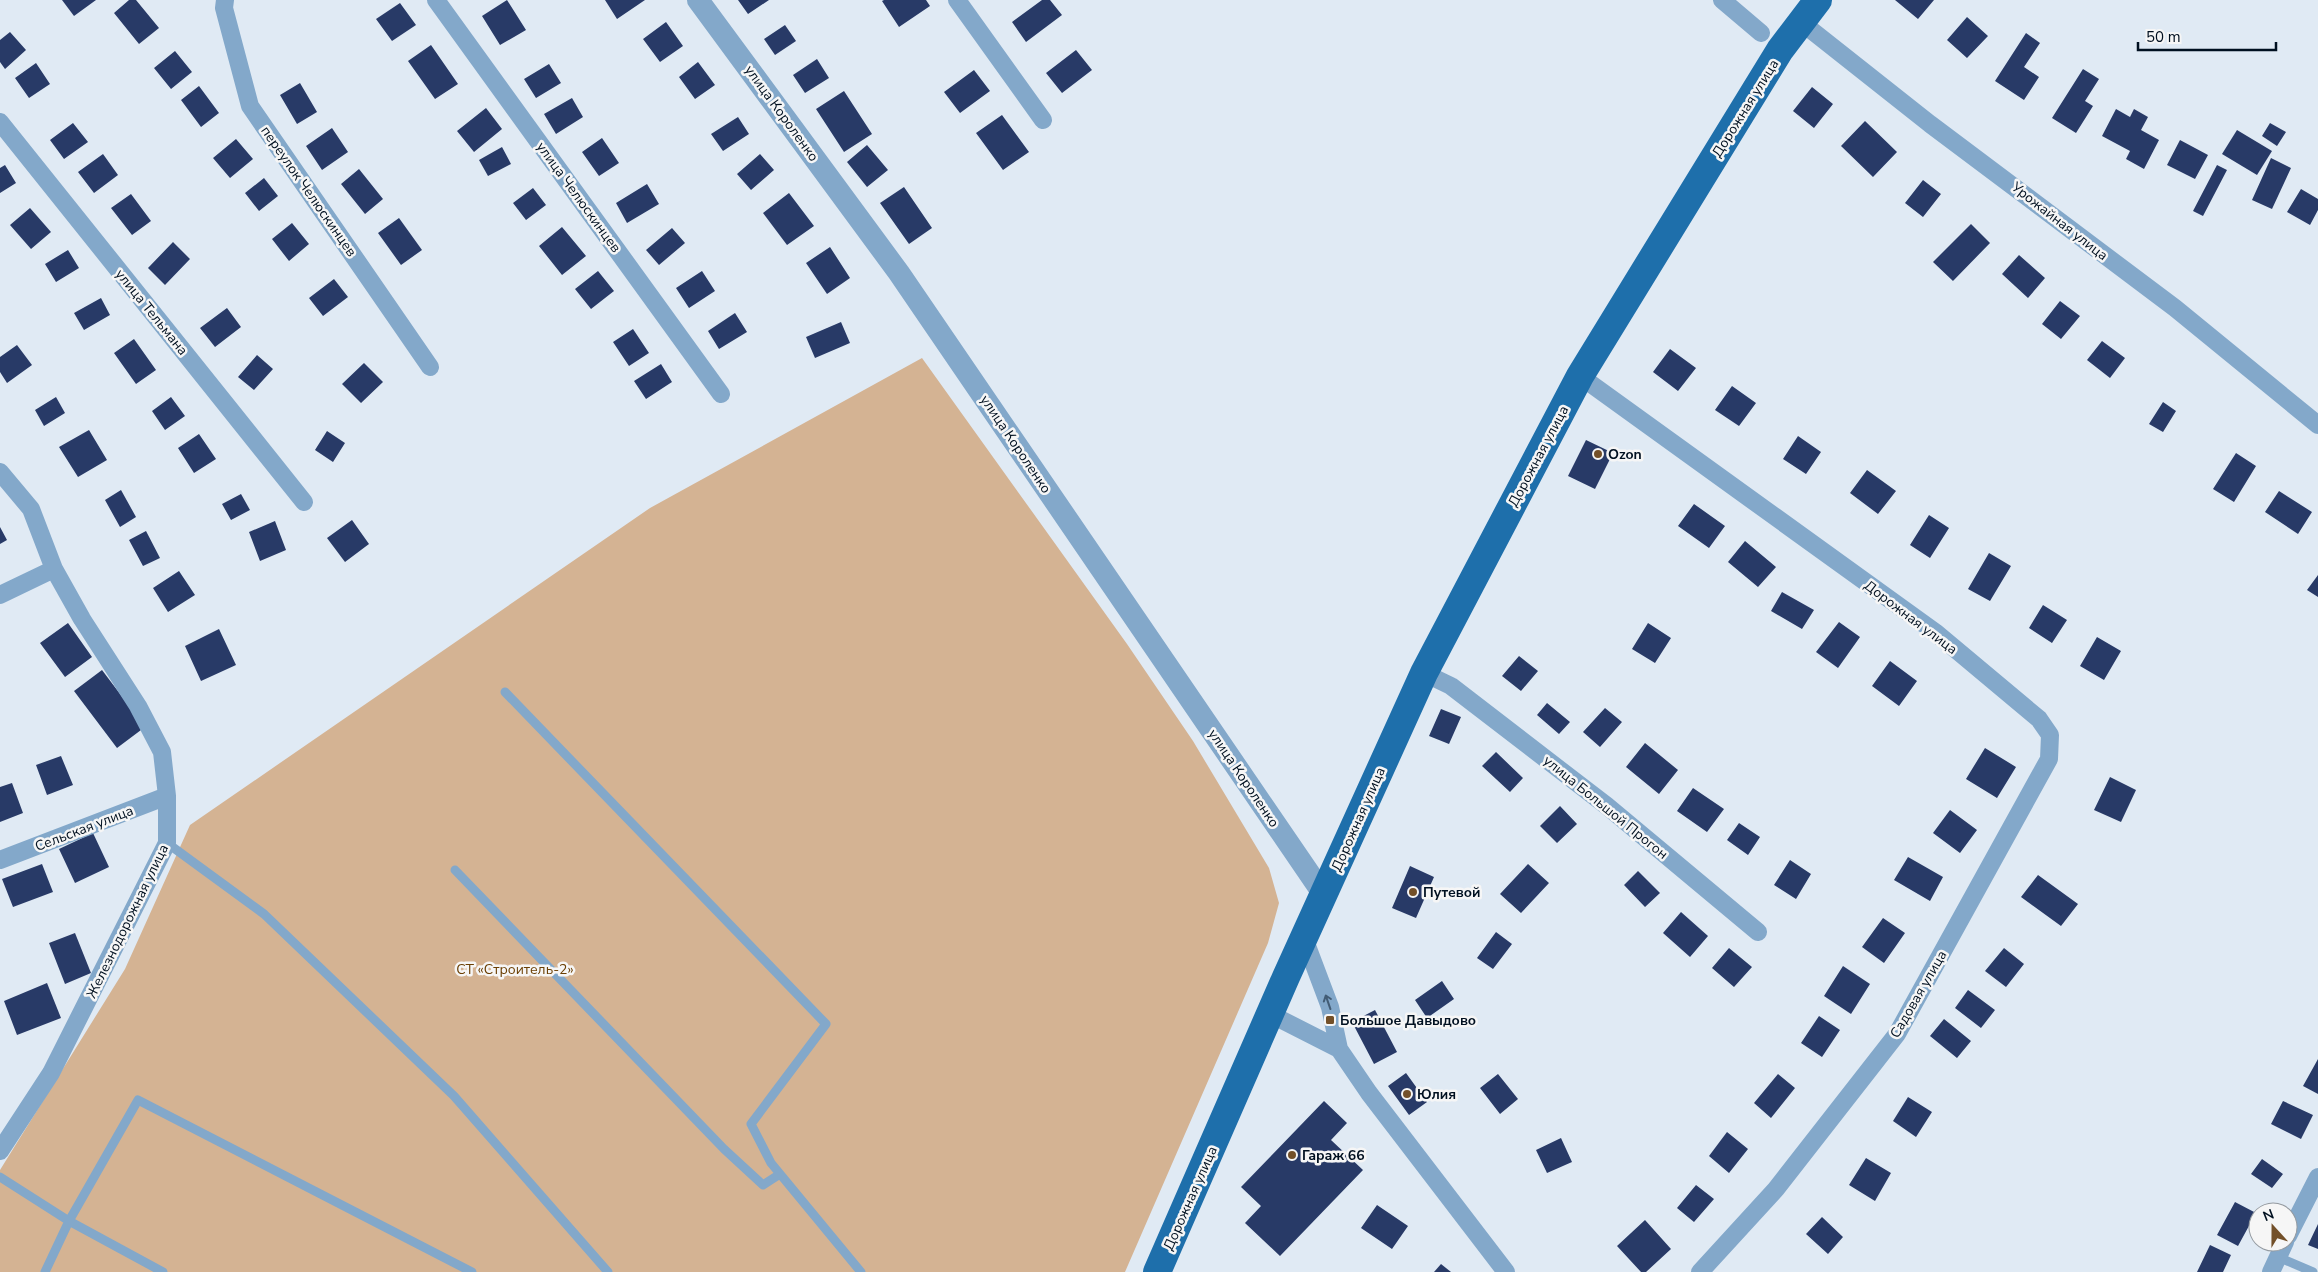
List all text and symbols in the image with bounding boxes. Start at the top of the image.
scale bar [2138,20,2276,52]
text: 50 m [2146,27,2181,47]
street label: Дорожная улица [1708,56,1783,161]
street label: улица Короленко [740,61,823,165]
street label: переулок Челюскинцев [256,122,361,261]
street label: улица Челюскинцев [532,138,625,257]
street label: Урожайная улица [2007,177,2112,265]
street label: улица Тельмана [111,265,192,359]
street label: улица Короленко [976,391,1056,497]
street label: Дорожная улица [1504,402,1573,510]
place label: Ozon [1608,445,1642,464]
marker: Ozon [1592,448,1604,460]
street label: Дорожная улица [1860,576,1961,659]
street label: улица Короленко [1204,725,1284,831]
street label: улица Большой Прогон [1539,751,1672,864]
street label: Дорожная улица [1327,764,1390,874]
street label: Сельская улица [32,801,136,856]
street label: Железнодорожная улица [82,841,173,1001]
place label: Путевой [1423,883,1480,902]
marker: Путевой [1407,886,1419,898]
street label: Садовая улица [1886,947,1951,1042]
park label: СТ «Строитель-2» [456,960,574,979]
one-way arrow [1323,995,1332,1010]
place label: Большое Давыдово [1340,1011,1476,1030]
marker: Большое Давыдово [1324,1014,1336,1026]
place label: Юлия [1417,1085,1456,1104]
marker: Юлия [1401,1088,1413,1100]
street label: Дорожная улица [1159,1143,1222,1253]
place label: Гараж 66 [1302,1146,1365,1165]
marker: Гараж 66 [1286,1149,1298,1161]
north arrow [2248,1202,2298,1252]
text: N [2260,1205,2277,1226]

